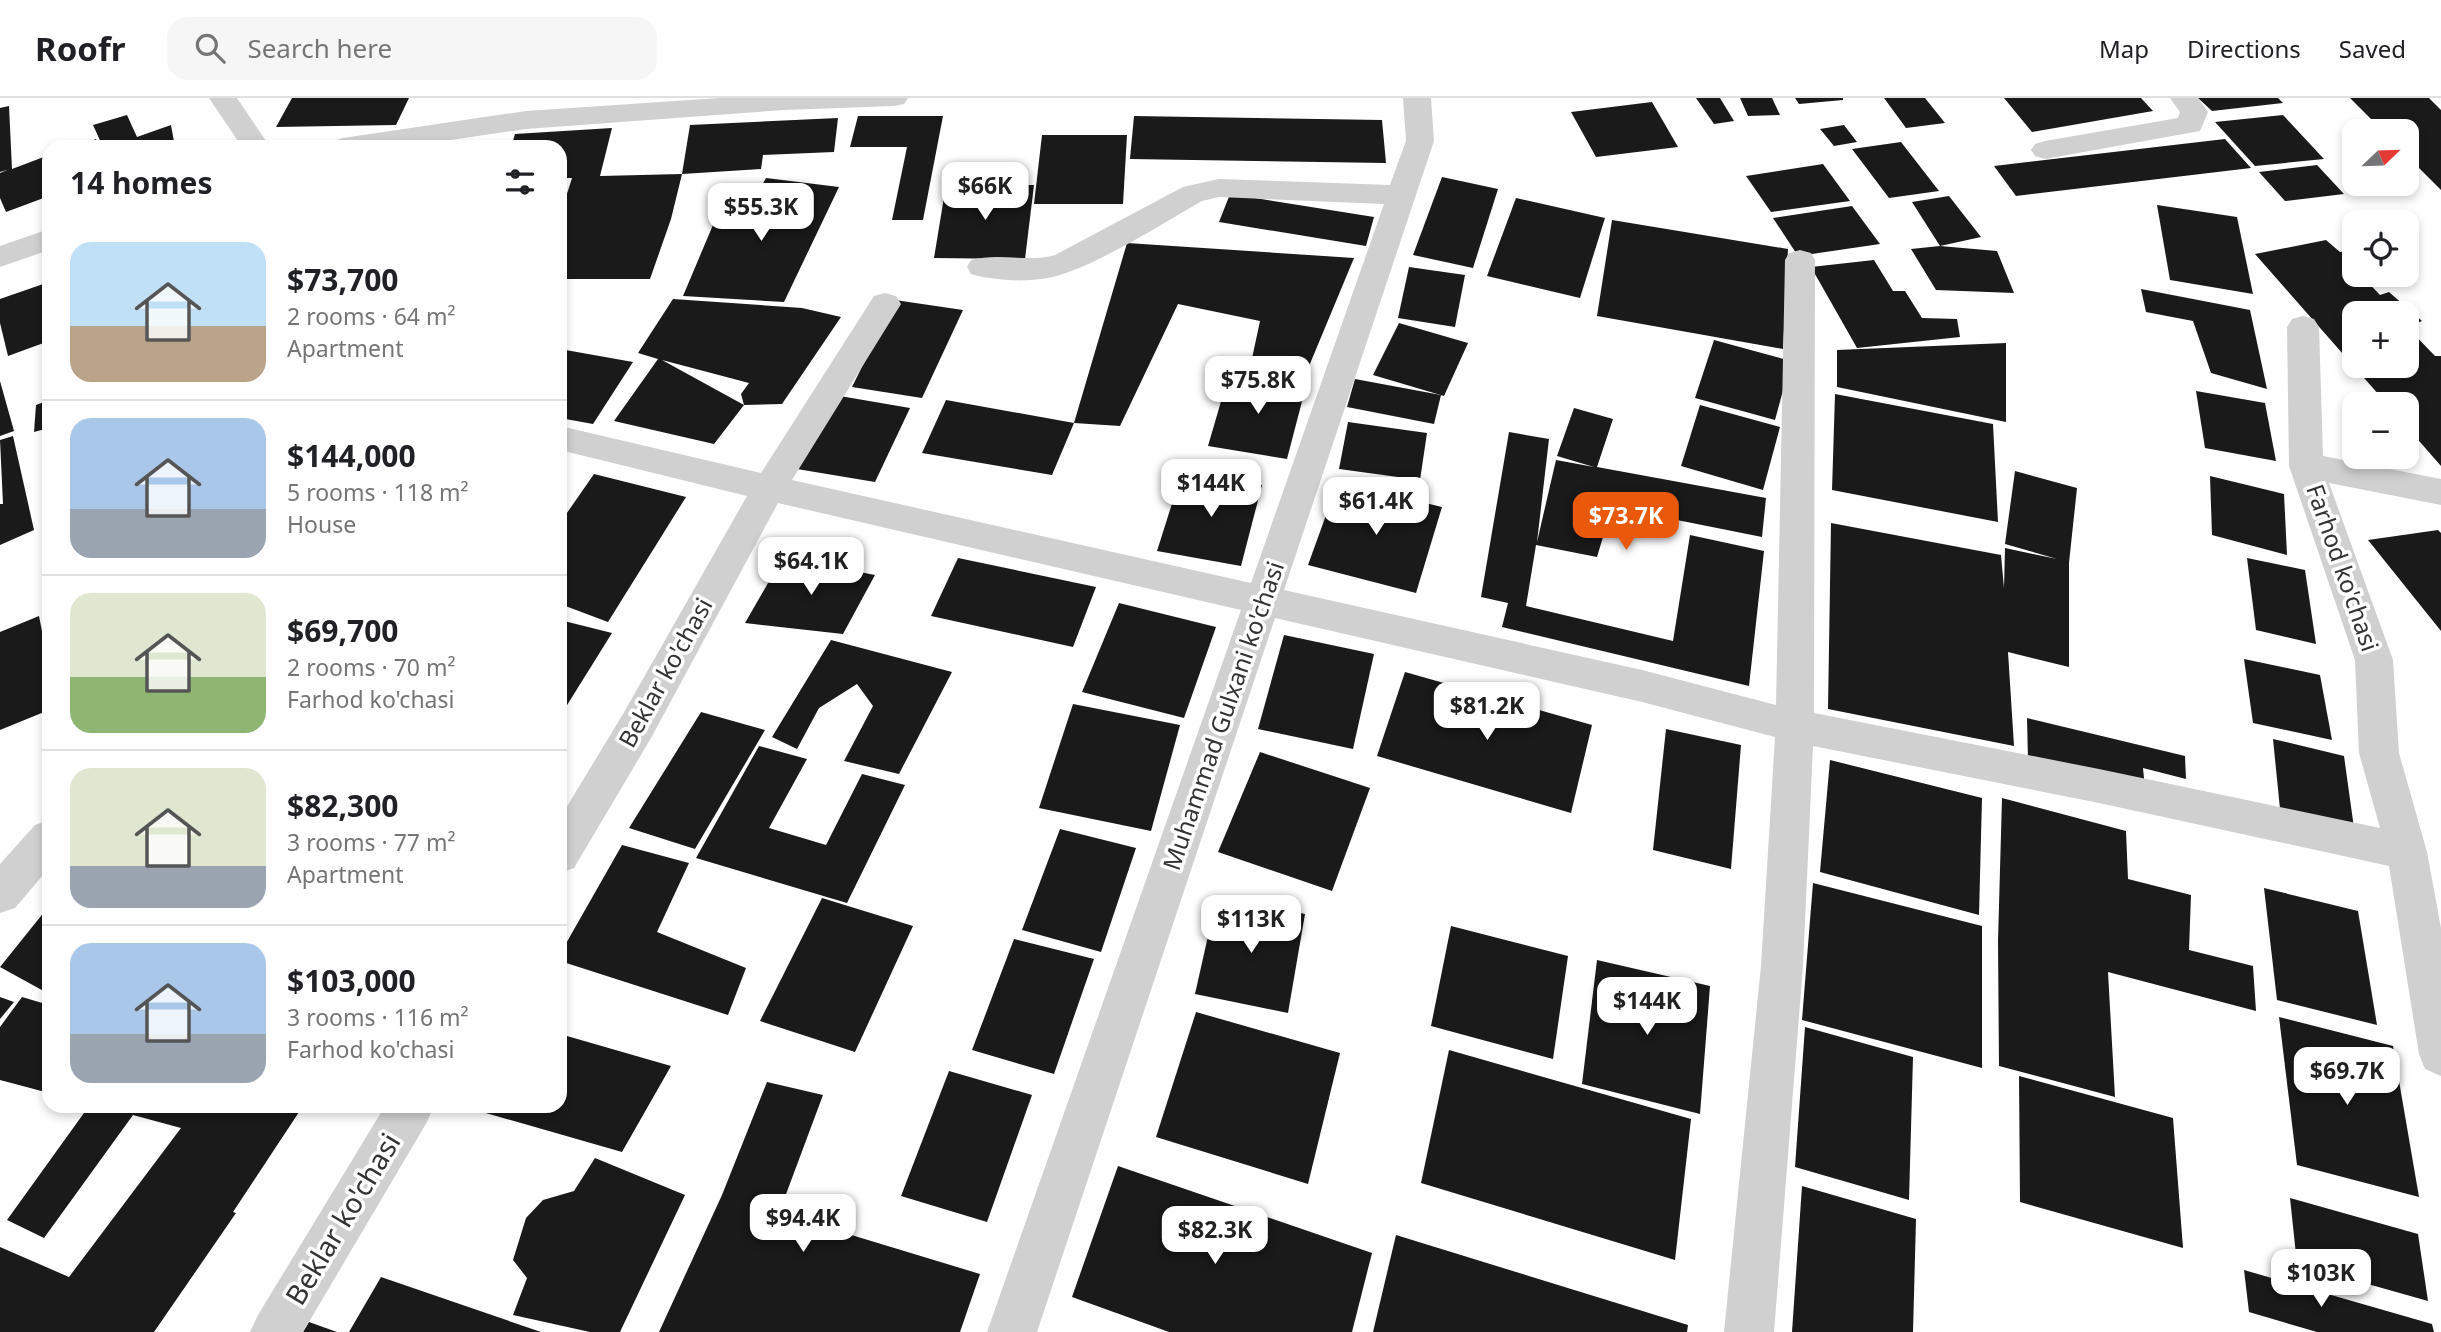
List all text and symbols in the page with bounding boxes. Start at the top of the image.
search box [167,17,657,80]
text: Roofr [35,26,125,71]
icon: search [191,29,229,67]
text: Search here [247,30,392,66]
text: Map [2099,32,2149,65]
text: Directions [2187,32,2301,65]
text: Saved [2339,32,2406,65]
north arrow [2342,119,2418,196]
map controls [2342,119,2419,469]
text: 14 homes [70,162,213,203]
pin: $66K [944,162,1026,222]
icon: filters [501,163,539,201]
text: $66K [958,169,1012,201]
pin: $55.3K [704,184,818,243]
text: $55.3K [724,190,798,222]
button: locate [2342,210,2419,287]
text: $73,700 [287,259,399,300]
icon: home [126,270,210,354]
text: 2 rooms · 64 m² [287,300,456,332]
button: + [2342,301,2419,378]
text: Apartment [287,332,404,364]
pin: $75.8K [1201,356,1315,416]
text: $75.8K [1221,363,1295,395]
button: − [2342,392,2419,469]
text: $144,000 [287,435,416,476]
icon: home [126,446,210,530]
pin: $144K [1162,460,1260,519]
text: $144K [1177,466,1245,498]
text: 5 rooms · 118 m² [287,476,469,508]
pin: $61.4K [1319,478,1433,537]
street label: Farhod ko'chasi [2299,480,2387,655]
text: $61.4K [1339,484,1413,516]
pin: $73.7K [1569,492,1683,552]
text: $73.7K [1589,499,1663,531]
text: House [287,508,356,540]
pin: $64.1K [754,538,868,597]
text: $64.1K [774,544,848,576]
street label: Muhammad Gulxani ko'chasi [1154,557,1291,874]
street label: Beklar ko'chasi [610,592,719,753]
text: $69,700 [287,610,399,651]
icon: home [126,621,210,705]
text: 2 rooms · 70 m² [287,651,456,683]
pin: $81.2K [1430,682,1544,742]
text: Farhod ko'chasi [287,683,454,715]
text: $81.2K [1450,689,1524,721]
text: $82,300 [287,785,399,826]
icon: home [126,796,210,880]
text: 3 rooms · 77 m² [287,826,456,858]
text: Apartment [287,858,404,890]
pin: $113K [1202,896,1300,955]
text: $113K [1217,902,1285,934]
text: $103,000 [287,960,416,1001]
icon: home [126,971,210,1055]
pin: $144K [1598,978,1696,1037]
text: $144K [1613,984,1681,1016]
text: 3 rooms · 116 m² [287,1001,469,1033]
text: Farhod ko'chasi [287,1033,454,1065]
pin: $69.7K [2290,1048,2404,1107]
text: $69.7K [2310,1054,2384,1086]
street label: Beklar ko'chasi [276,1126,408,1311]
pin: $94.4K [746,1194,860,1254]
text: $94.4K [766,1201,840,1233]
pin: $82.3K [1158,1206,1272,1266]
text: $82.3K [1178,1213,1252,1245]
pin: $103K [2272,1250,2370,1309]
text: $103K [2287,1256,2355,1288]

